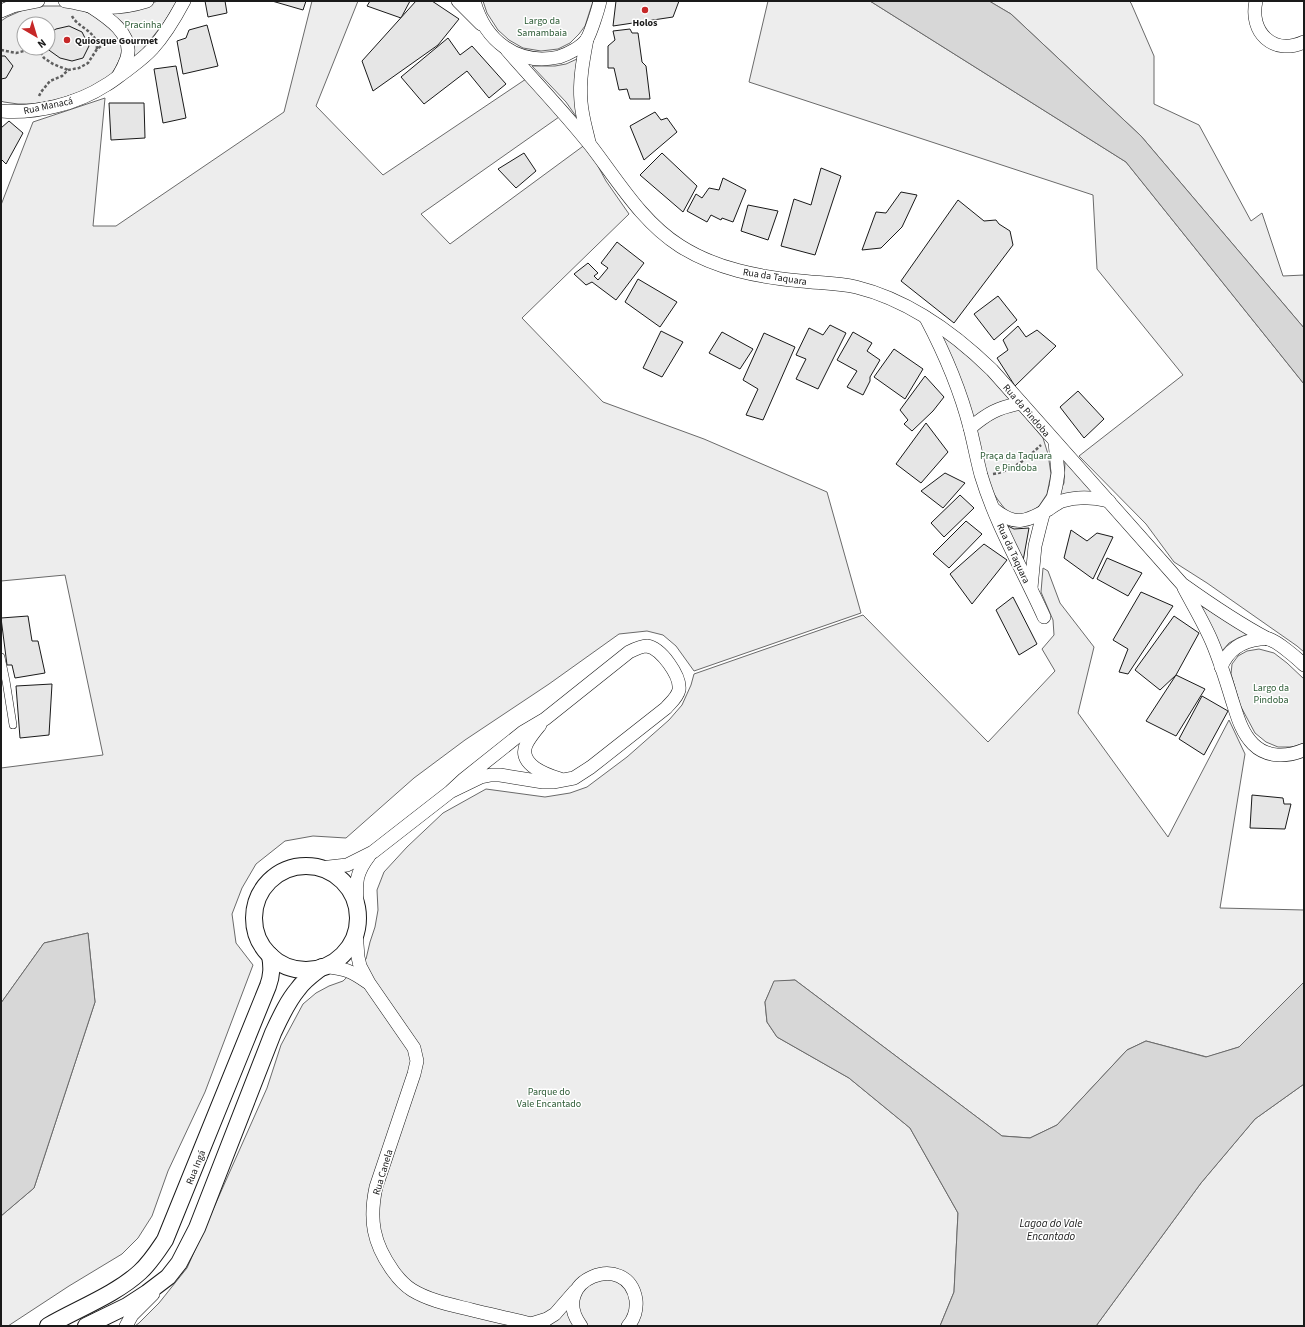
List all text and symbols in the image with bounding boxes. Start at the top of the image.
marker: Holos [640,5,650,15]
park label: Largo da Samambaia [517,14,567,40]
north arrow [16,16,56,56]
place label: Holos [632,16,658,30]
park label: Pracinha [125,18,161,32]
place label: Quiosque Gourmet [75,34,158,48]
text: N [34,35,49,52]
marker: Quiosque Gourmet [62,35,72,45]
street label: Rua Manacá [22,94,74,118]
street label: Rua da Taquara [742,265,808,289]
street label: Rua da Pindoba [999,381,1053,440]
park label: Praça da Taquara e Pindoba [980,449,1052,475]
street label: Rua da Taquara [993,521,1033,586]
park label: Largo da Pindoba [1253,681,1289,707]
park label: Parque do Vale Encantado [517,1085,581,1111]
street label: Rua Ingá [183,1148,209,1187]
street label: Rua Canela [369,1148,397,1197]
water label: Lagoa do Vale Encantado [1019,1216,1083,1244]

